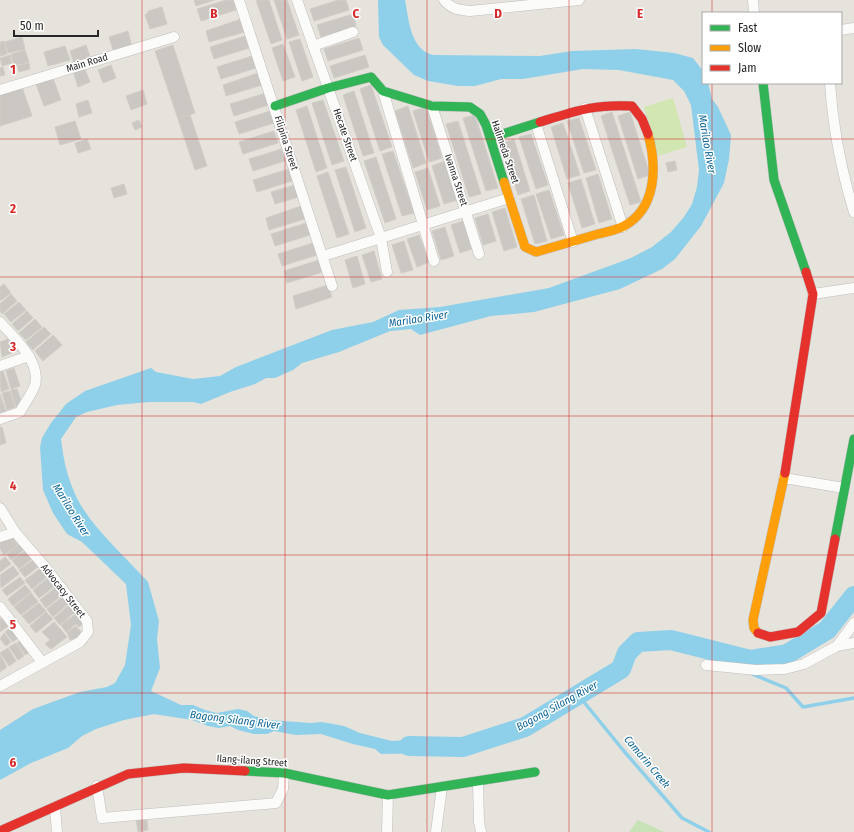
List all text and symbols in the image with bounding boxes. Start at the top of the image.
text: B [210,6,218,21]
text: C [353,6,360,21]
text: D [494,6,502,21]
text: E [637,6,643,21]
scale bar [14,12,98,38]
legend [702,12,842,84]
text: 50 m [20,19,44,33]
text: Fast [738,21,757,35]
text: Slow [738,41,761,55]
street label: Main Road [65,51,109,75]
text: Jam [738,61,756,75]
text: 1 [10,62,16,77]
street label: Hecate Street [330,107,360,164]
street label: Filipina Street [272,114,301,172]
water label: Marilao River [695,114,719,176]
street label: Halimeda Street [489,119,522,186]
street label: Ivanna Street [442,152,470,208]
text: 2 [9,201,16,216]
water label: Marilao River [388,308,450,330]
text: 3 [9,339,16,354]
text: 4 [10,478,17,493]
water label: Marilao River [50,481,93,540]
street label: Advocacy Street [38,562,88,621]
text: 5 [10,617,16,632]
water label: Bagong Silang River [514,678,601,734]
water label: Bagong Silang River [189,708,282,732]
water label: Camarin Creek [621,733,673,791]
street label: Ilang-ilang Street [216,753,288,769]
text: 6 [10,755,17,770]

